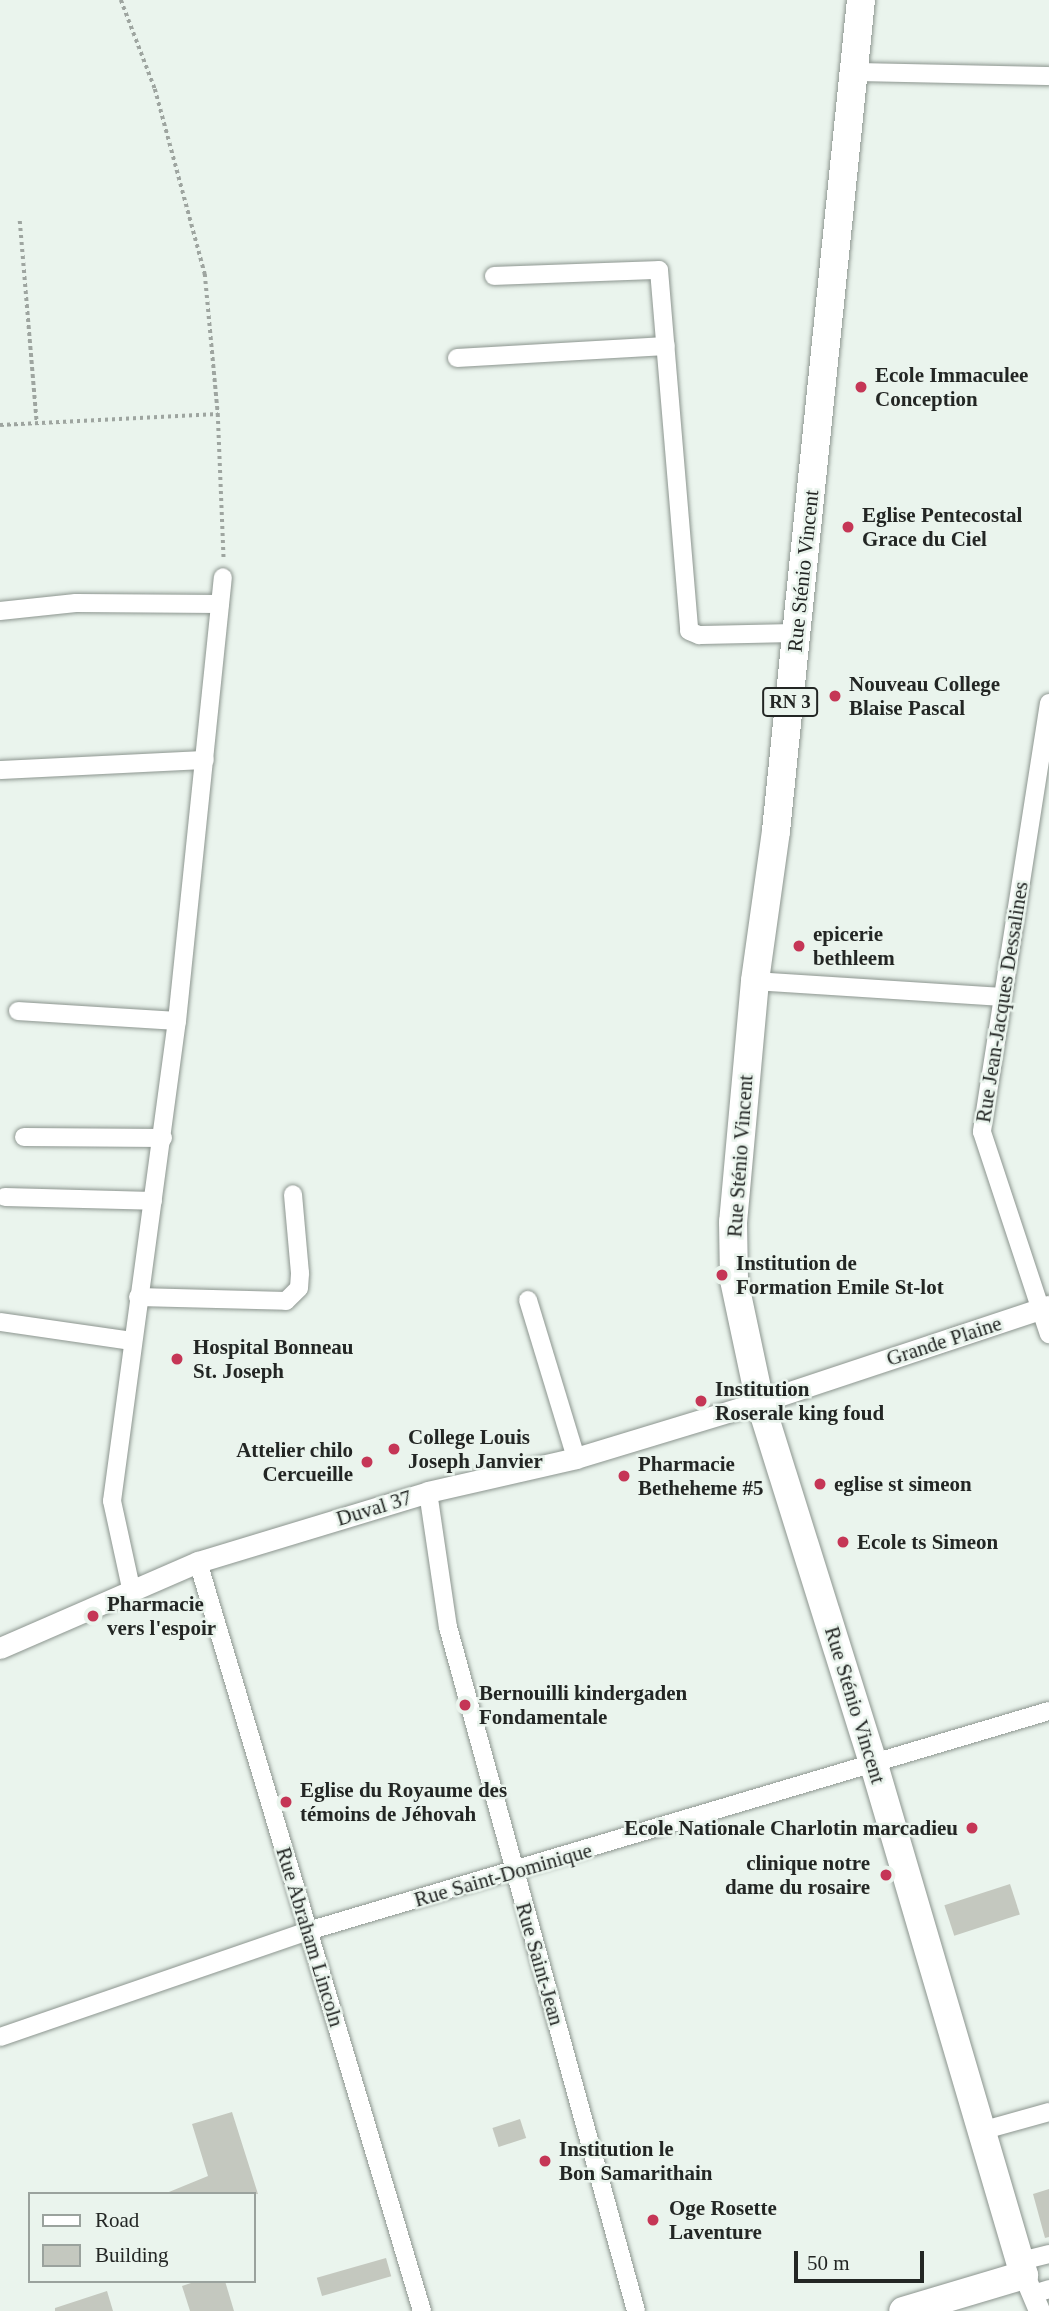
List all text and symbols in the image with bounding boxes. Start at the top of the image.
place label: Ecole Immaculee Conception [875,362,1028,412]
marker: Ecole Immaculee Conception [853,379,869,395]
street label: Rue Sténio Vincent [782,489,824,653]
place label: Eglise Pentecostal Grace du Ciel [862,502,1022,552]
marker: Eglise Pentecostal Grace du Ciel [840,519,856,535]
place label: Nouveau College Blaise Pascal [849,671,1000,721]
road number: RN 3 [762,687,818,718]
marker: Nouveau College Blaise Pascal [827,688,843,704]
street label: Rue Jean-Jacques Dessalines [970,880,1034,1124]
place label: epicerie bethleem [813,921,895,971]
marker: epicerie bethleem [791,938,807,954]
street label: Rue Sténio Vincent [722,1074,758,1238]
place label: Institution de Formation Emile St-lot [736,1250,944,1300]
marker: Institution de Formation Emile St-lot [714,1267,730,1283]
street label: Grande Plaine [883,1311,1005,1371]
place label: Hospital Bonneau St. Joseph [193,1334,353,1384]
marker: Hospital Bonneau St. Joseph [167,1349,187,1369]
place label: Institution Roserale king foud [715,1376,884,1426]
marker: Institution Roserale king foud [693,1393,709,1409]
place label: College Louis Joseph Janvier [408,1424,543,1474]
place label: Attelier chilo Cercueille [236,1437,353,1487]
marker: College Louis Joseph Janvier [386,1441,402,1457]
place label: Pharmacie Betheheme #5 [638,1451,763,1501]
marker: Attelier chilo Cercueille [359,1454,375,1470]
marker: Pharmacie Betheheme #5 [616,1468,632,1484]
place label: eglise st simeon [834,1471,972,1497]
marker: eglise st simeon [812,1476,828,1492]
street label: Duval 37 [333,1485,415,1531]
place label: Ecole ts Simeon [857,1529,998,1555]
marker: Ecole ts Simeon [835,1534,851,1550]
place label: Pharmacie vers l'espoir [107,1591,216,1641]
marker: Pharmacie vers l'espoir [85,1608,101,1624]
street label: Rue Sténio Vincent [819,1623,891,1787]
place label: Bernouilli kindergaden Fondamentale [479,1680,687,1730]
marker: Bernouilli kindergaden Fondamentale [457,1697,473,1713]
place label: Eglise du Royaume des témoins de Jéhovah [300,1777,507,1827]
marker: Eglise du Royaume des témoins de Jéhovah [278,1794,294,1810]
place label: Ecole Nationale Charlotin marcadieu [624,1815,958,1841]
marker: Ecole Nationale Charlotin marcadieu [964,1820,980,1836]
street label: Rue Saint-Dominique [411,1838,595,1912]
street label: Rue Abraham Lincoln [270,1844,350,2030]
place label: clinique notre dame du rosaire [725,1850,870,1900]
marker: clinique notre dame du rosaire [876,1865,896,1885]
street label: Rue Saint-Jean [510,1900,570,2028]
place label: Institution le Bon Samarithain [559,2136,712,2186]
marker: Institution le Bon Samarithain [537,2153,553,2169]
legend [28,2192,256,2283]
place label: Oge Rosette Laventure [669,2195,777,2245]
text: Road [95,2208,139,2232]
marker: Oge Rosette Laventure [643,2210,663,2230]
scale bar [797,2238,926,2282]
text: Building [95,2243,169,2267]
text: 50 m [807,2251,850,2275]

